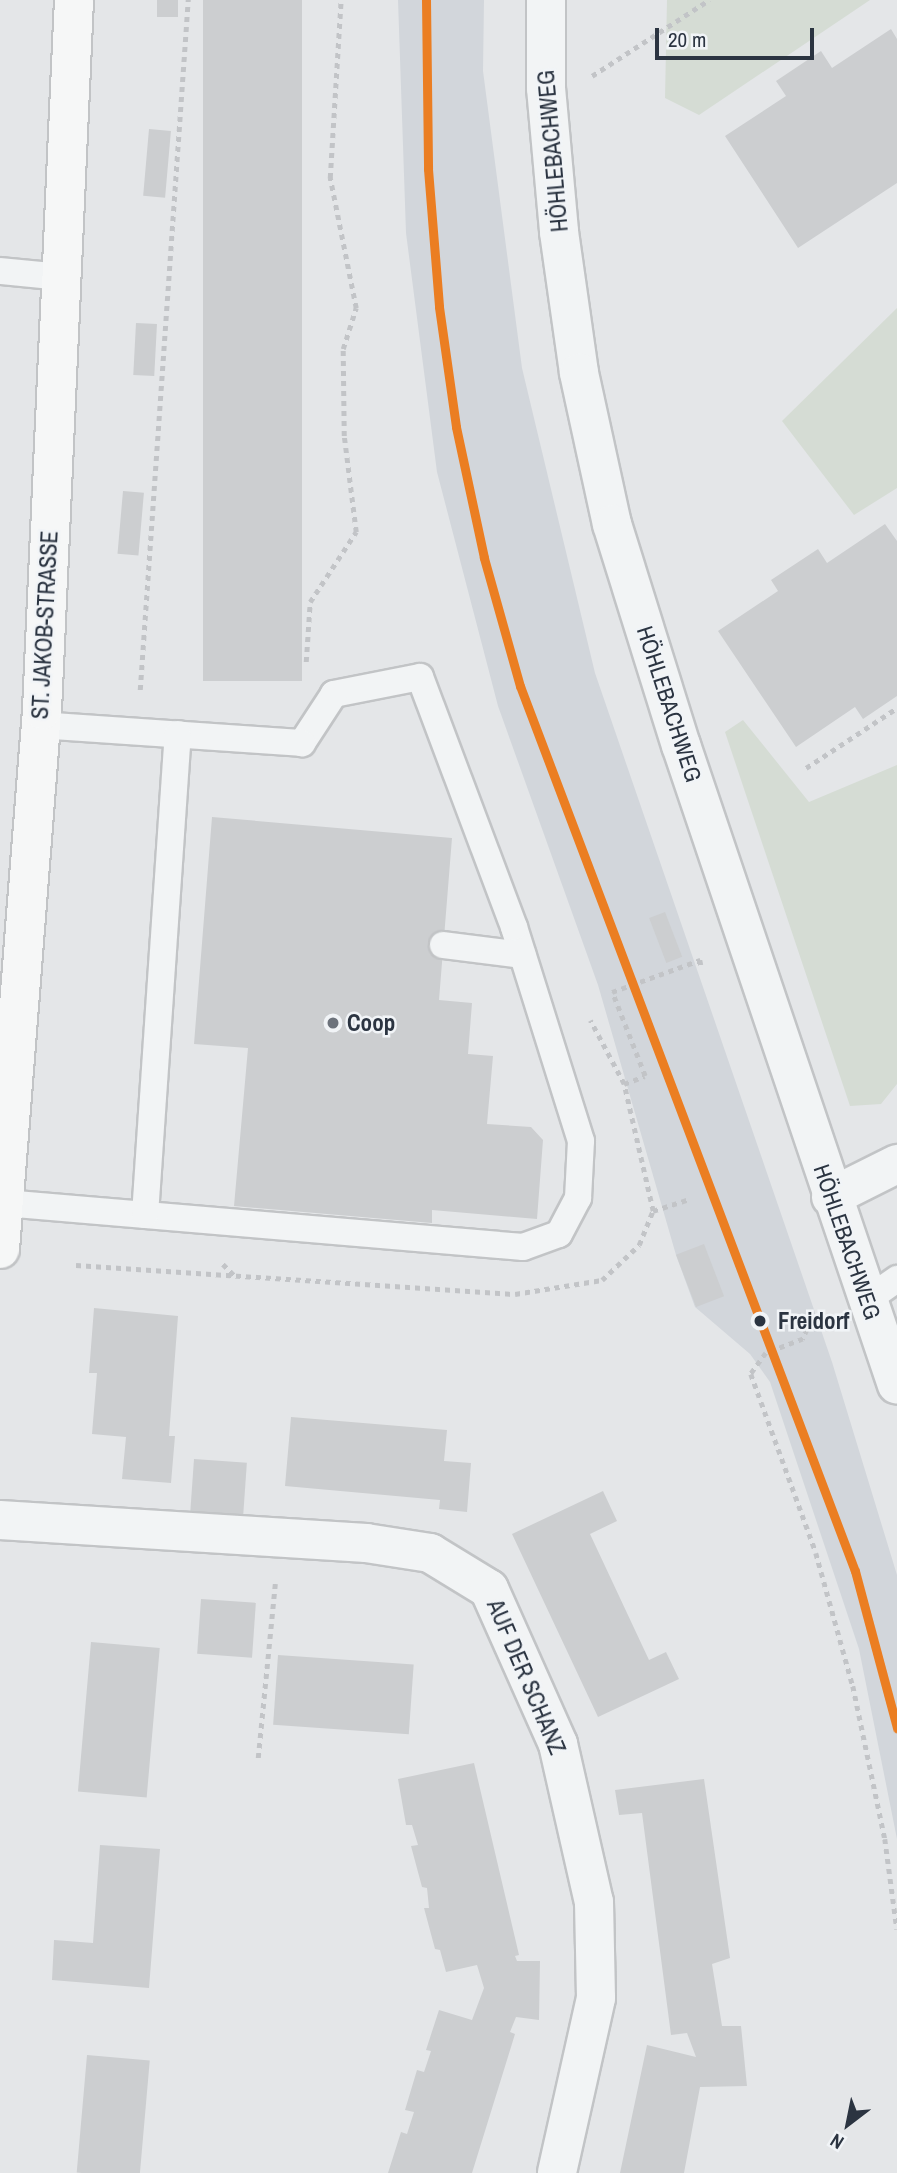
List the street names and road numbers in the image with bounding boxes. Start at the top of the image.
street label: HÖHLEBACHWEG [532,69,574,233]
street label: ST. JAKOB-STRASSE [26,530,64,720]
street label: HÖHLEBACHWEG [631,622,707,786]
street label: HÖHLEBACHWEG [808,1161,886,1323]
street label: AUF DER SCHANZ [481,1595,571,1759]

